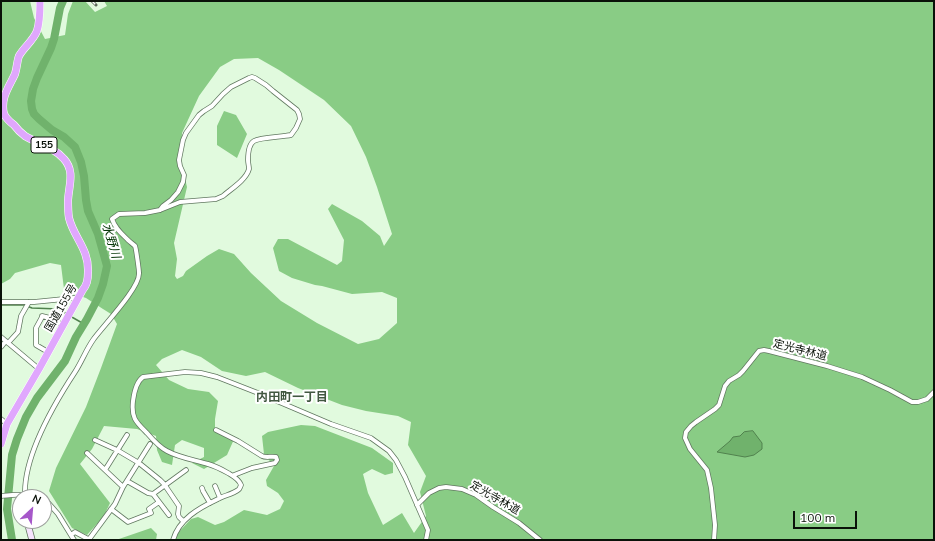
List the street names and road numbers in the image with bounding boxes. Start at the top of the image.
road number: 155 [31,137,57,153]
street label: 国道155号 [42,282,80,334]
street label: 定光寺林道 [772,337,828,363]
street label: 定光寺林道 [468,479,522,517]

